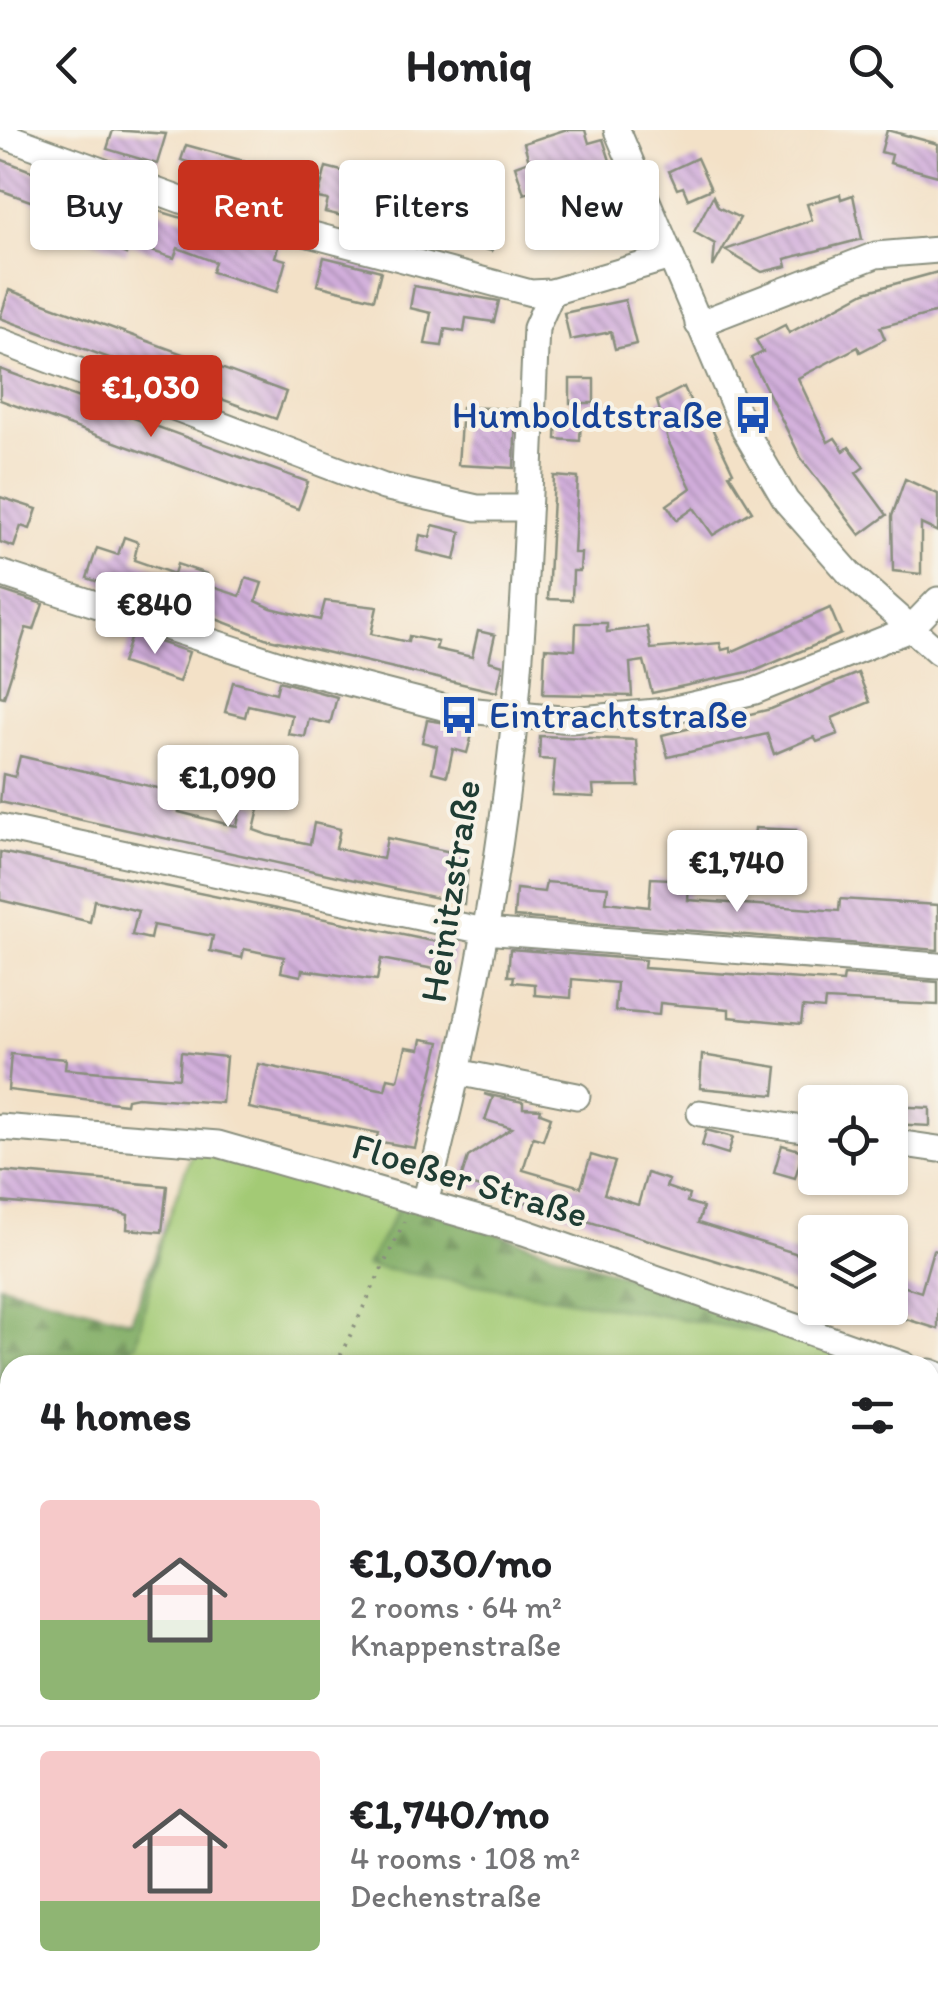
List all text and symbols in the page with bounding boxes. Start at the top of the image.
icon: back [40,38,95,93]
text: Homiq [406,38,532,92]
icon: search [843,38,898,93]
chip: Buy [30,160,158,250]
chip: Rent [178,160,319,250]
chip: Filters [339,160,505,250]
chip: New [525,160,659,250]
pin: €1,030 [70,355,232,440]
text: €1,030 [102,368,200,406]
place label: Humboldtstraße [452,392,723,438]
bus stop icon: Humboldtstraße [732,394,774,436]
pin: €840 [96,572,214,657]
text: €840 [118,585,192,623]
place label: Eintrachtstraße [489,692,748,738]
bus stop icon: Eintrachtstraße [438,694,480,736]
pin: €1,090 [147,745,309,830]
text: €1,090 [180,758,276,796]
street label: Heinitzstraße [410,777,490,1005]
pin: €1,740 [656,830,818,915]
text: €1,740 [689,843,785,881]
map controls [798,1085,908,1325]
button: locate [798,1085,908,1195]
street label: Floeßer Straße [347,1122,593,1238]
button: layers [798,1215,908,1325]
icon: filters [845,1388,900,1443]
text: 4 homes [40,1390,191,1441]
text: €1,030/mo [350,1537,552,1588]
icon: home [120,1540,240,1660]
text: 2 rooms · 64 m² [350,1588,562,1626]
text: Knappenstraße [350,1626,561,1664]
text: €1,740/mo [350,1788,550,1839]
icon: home [120,1791,240,1911]
text: 4 rooms · 108 m² [350,1839,580,1877]
text: Dechenstraße [350,1877,542,1915]

